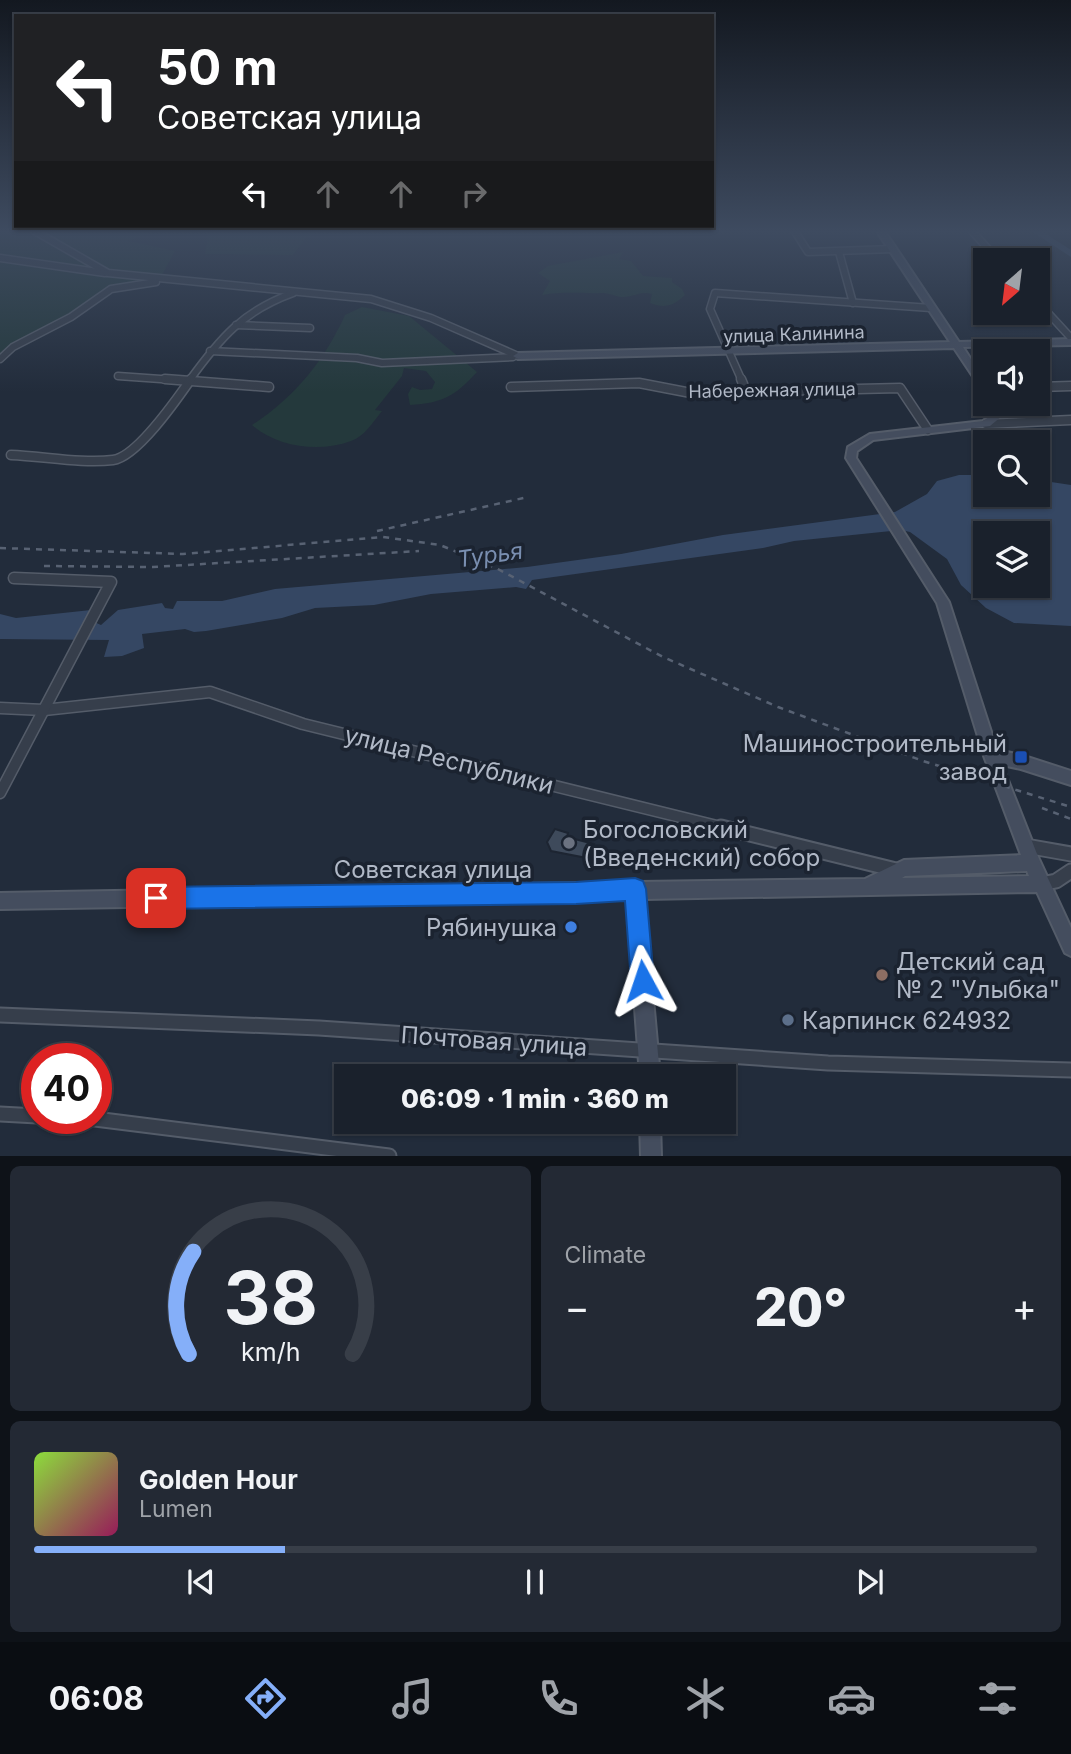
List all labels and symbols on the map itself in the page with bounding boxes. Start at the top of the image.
north arrow [973,248,1050,326]
street label: улица Калинина [723,321,865,347]
street label: Набережная улица [688,378,856,402]
water label: Турья [455,537,525,573]
street label: улица Республики [341,720,557,800]
place label: Машиностроительный завод [743,729,1007,786]
marker: Машиностроительный завод [1013,749,1029,765]
place label: Богословский (Введенский) собор [583,815,820,872]
marker: Богословский (Введенский) собор [561,835,577,851]
street label: Советская улица [334,855,532,884]
pin [126,868,186,928]
place label: Рябинушка [426,913,557,942]
marker: Рябинушка [563,919,579,935]
position arrow [606,944,680,1018]
place label: Детский сад № 2 "Улыбка" [896,947,1060,1004]
marker: Детский сад № 2 "Улыбка" [874,967,890,983]
place label: Карпинск 624932 [802,1006,1011,1035]
marker: Карпинск 624932 [780,1012,796,1028]
street label: Почтовая улица [400,1020,588,1062]
speed limit sign: 40 [21,1043,112,1134]

